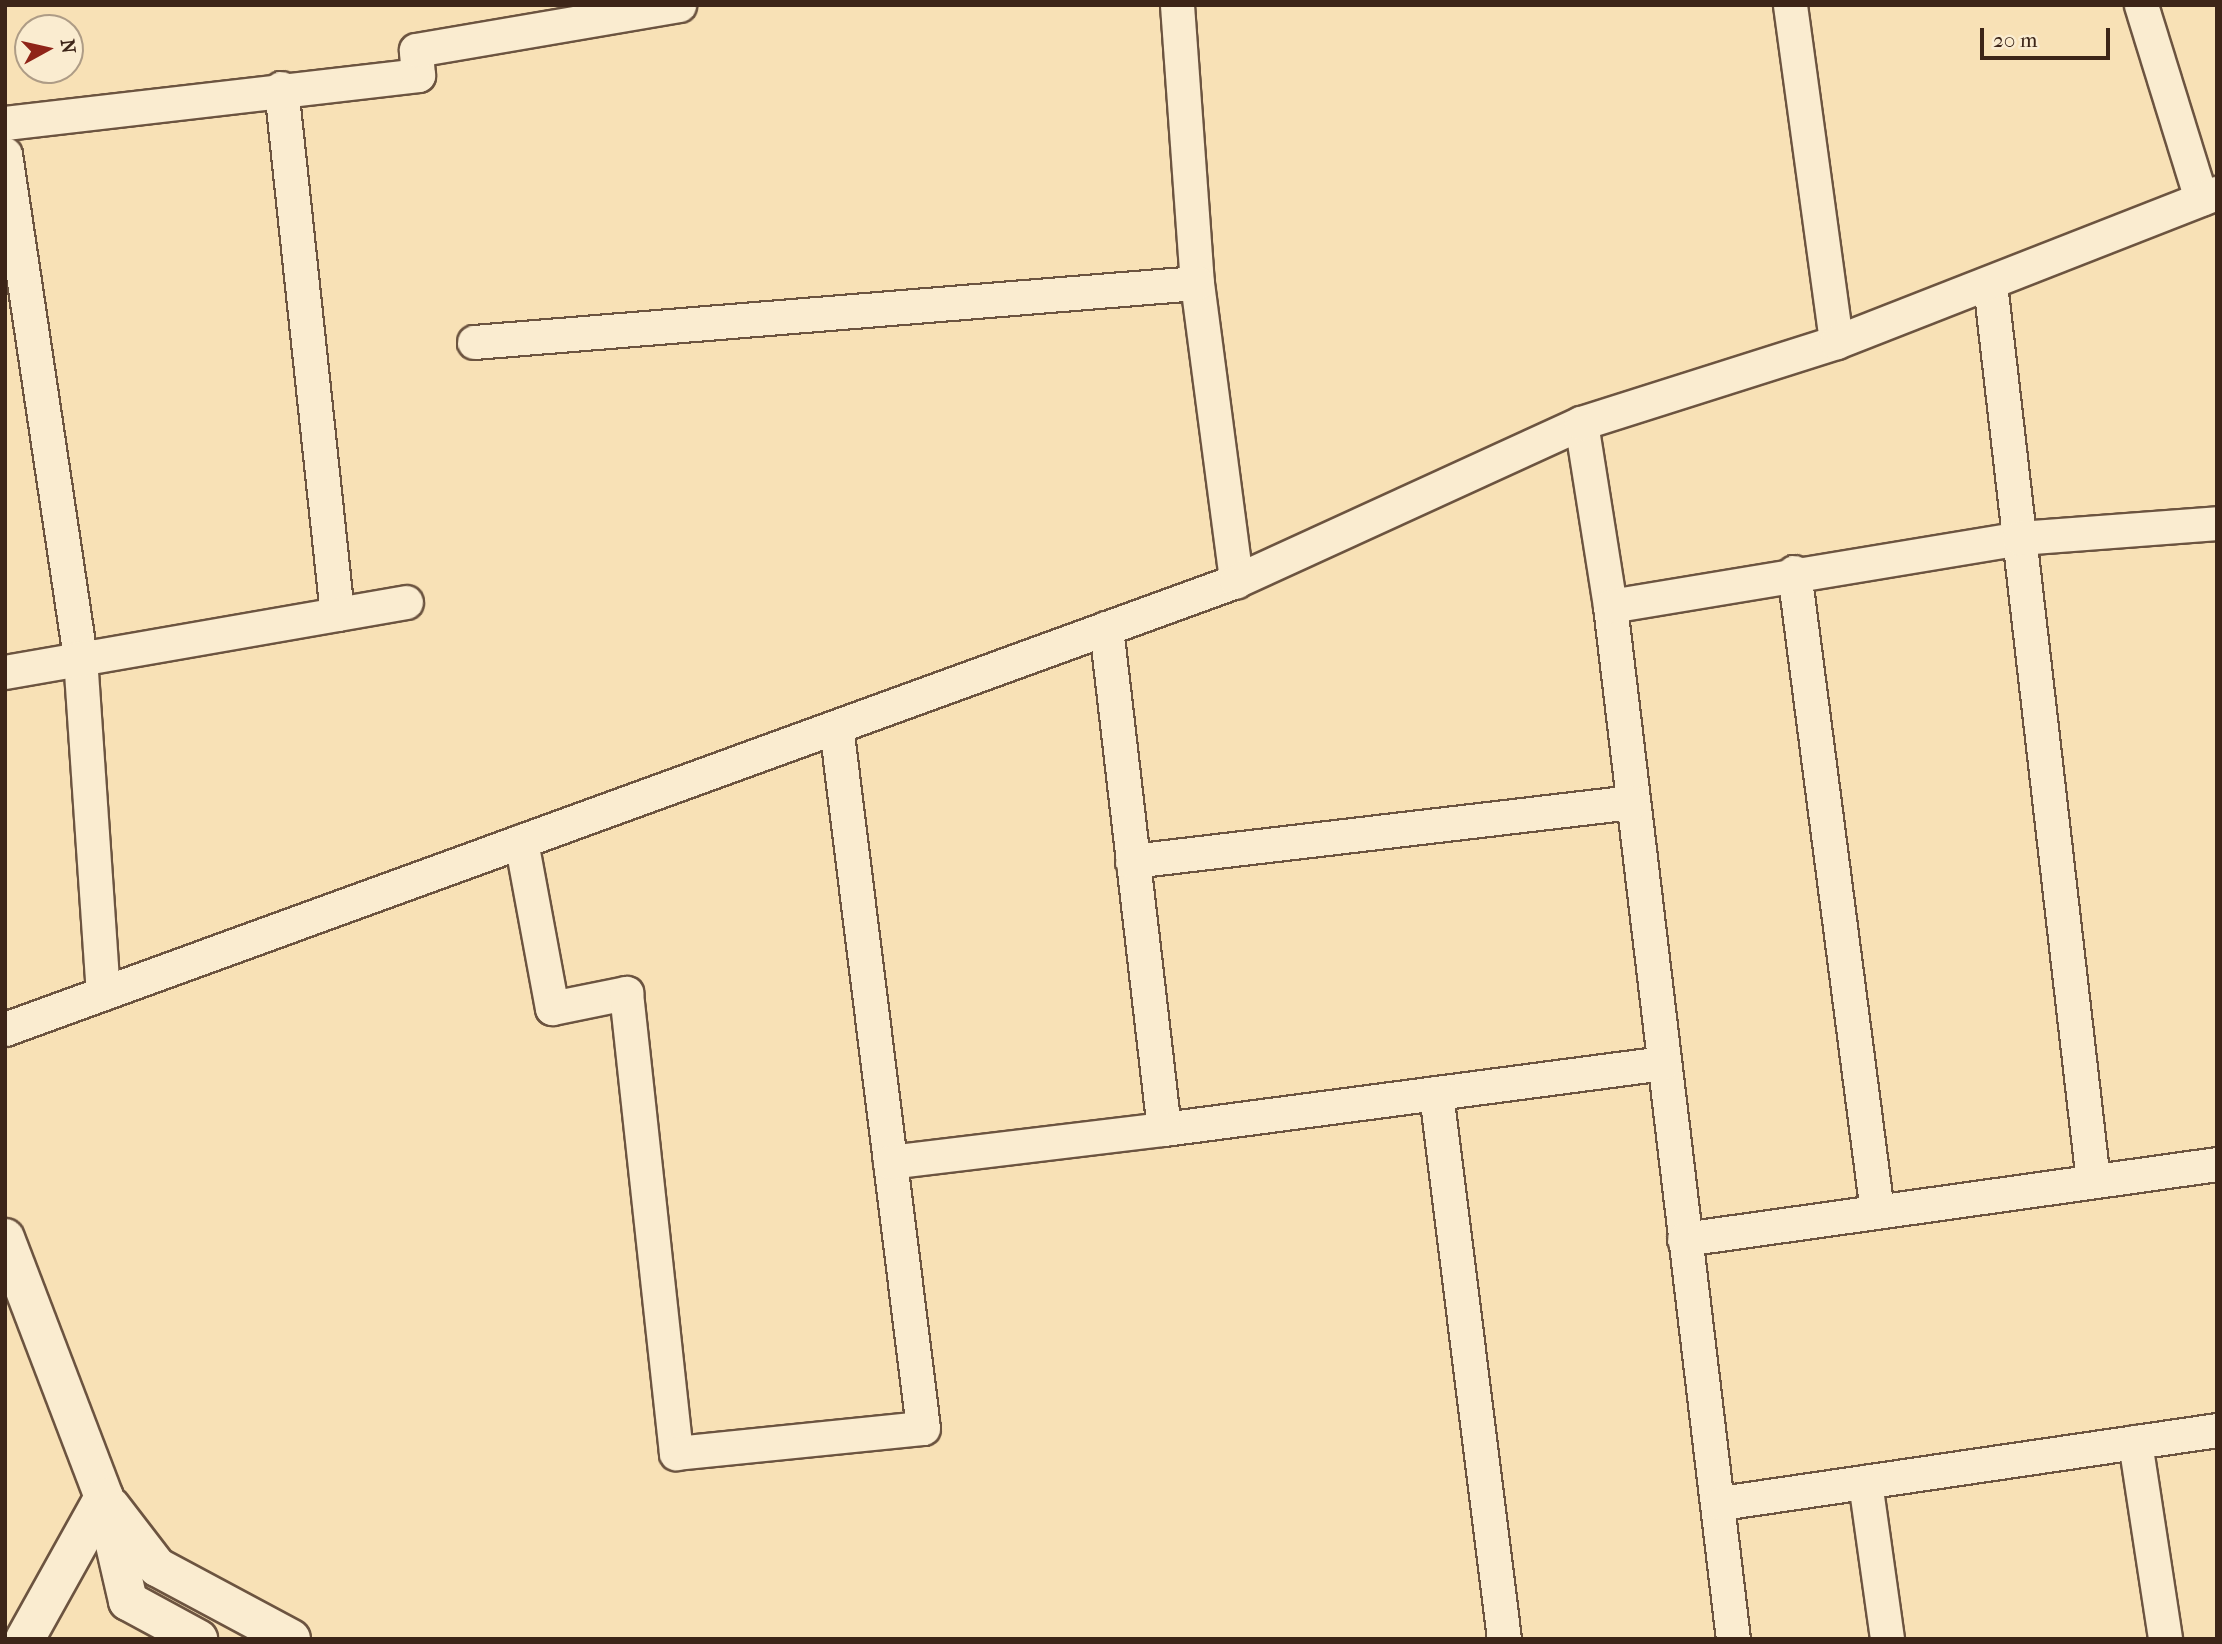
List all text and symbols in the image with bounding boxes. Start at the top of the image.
north arrow [14,14,84,84]
scale bar [1984,14,2114,58]
text: 20 m [1993,28,2037,52]
text: N [56,38,80,55]

